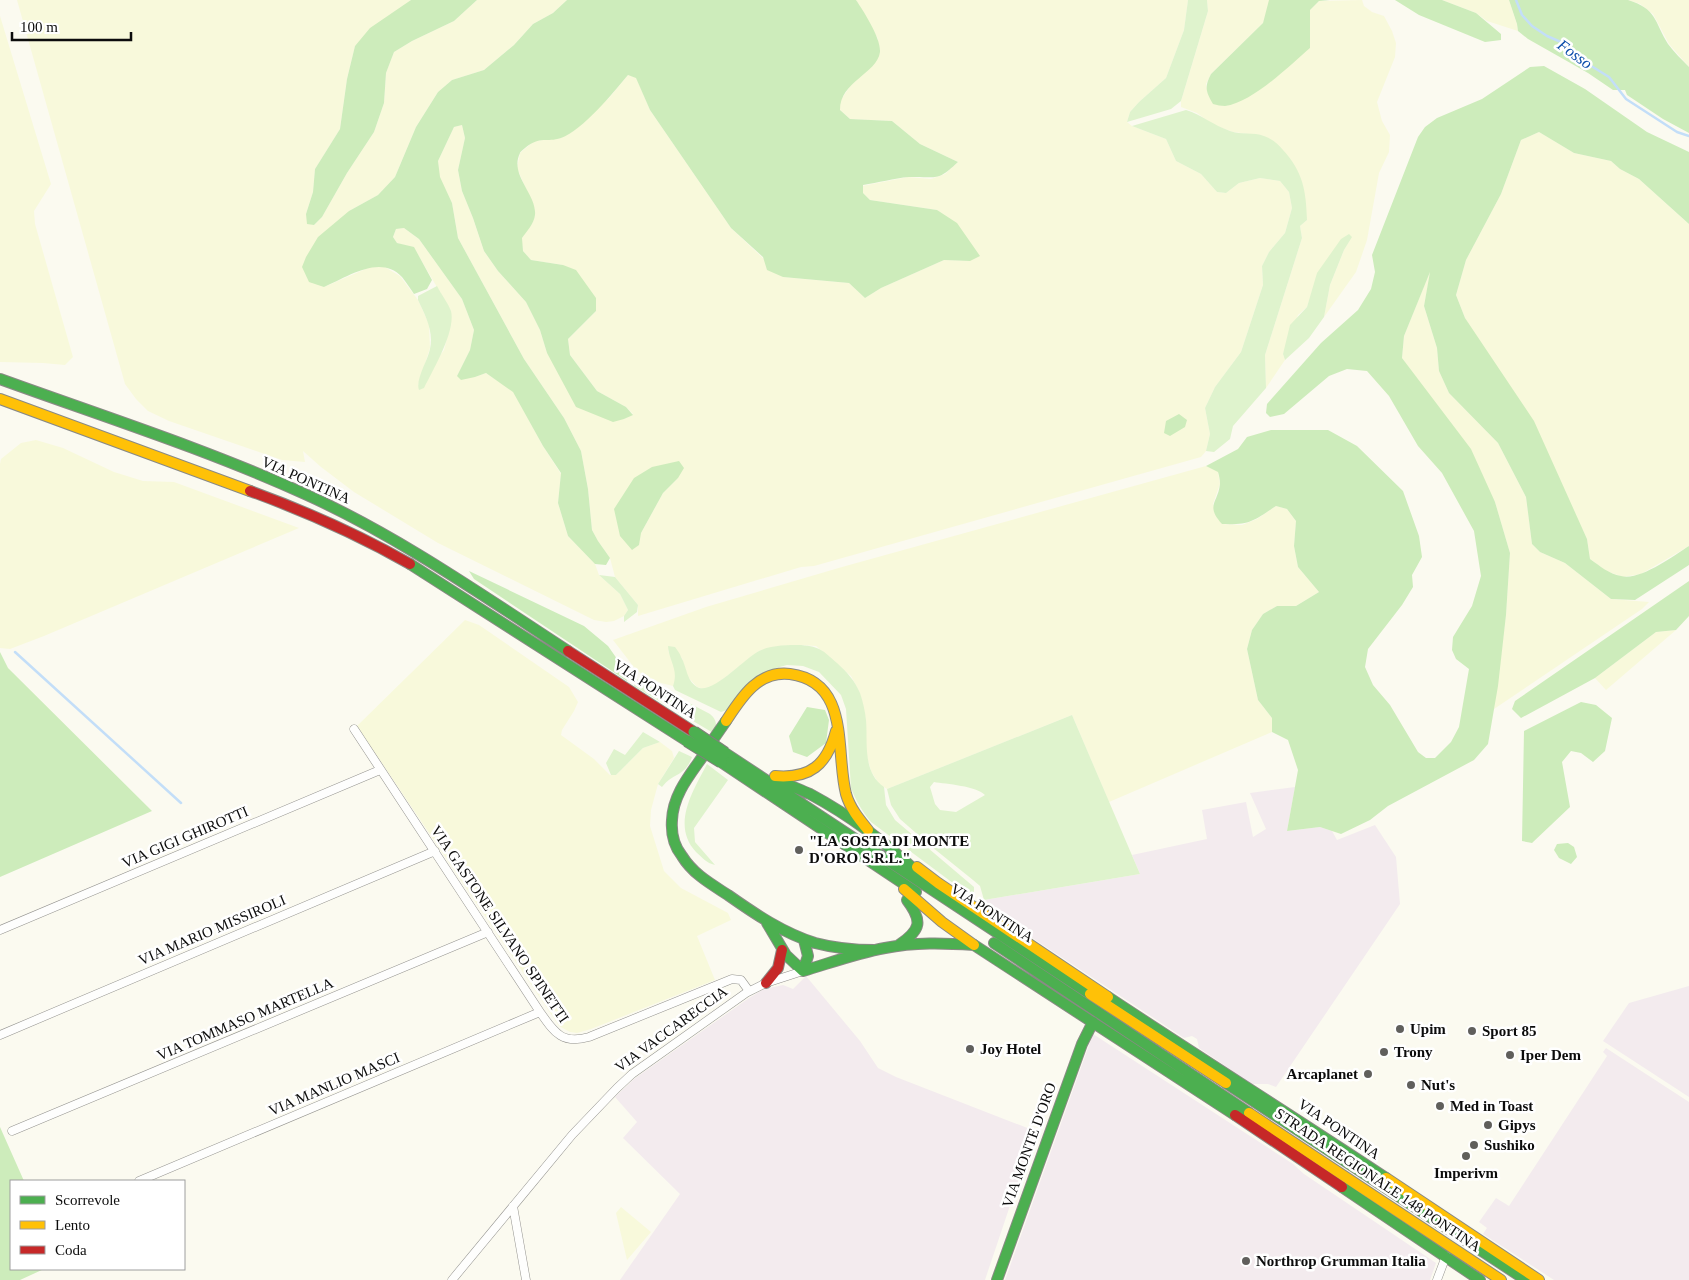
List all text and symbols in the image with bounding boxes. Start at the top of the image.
scale bar [12,10,131,42]
text: 100 m [20,19,58,35]
water label: Fosso [1554,35,1595,72]
street label: VIA PONTINA [259,453,353,507]
street label: VIA PONTINA [611,656,700,722]
street label: VIA GIGI GHIROTTI [119,803,251,871]
street label: VIA GASTONE SILVANO SPINETTI [428,822,572,1026]
place label: "LA SOSTA DI MONTE D'ORO S.R.L." [809,833,969,866]
marker: "LA SOSTA DI MONTE D'ORO S.R.L." [793,844,805,856]
street label: VIA PONTINA [948,880,1037,946]
street label: VIA MARIO MISSIROLI [136,892,288,968]
street label: VIA TOMMASO MARTELLA [154,974,336,1064]
street label: VIA VACCARECCIA [612,983,730,1075]
place label: Upim [1410,1021,1446,1037]
marker: Upim [1394,1023,1406,1035]
place label: Sport 85 [1482,1023,1537,1039]
marker: Sport 85 [1466,1025,1478,1037]
place label: Joy Hotel [980,1041,1041,1057]
marker: Joy Hotel [964,1043,976,1055]
place label: Trony [1394,1044,1433,1060]
marker: Trony [1378,1046,1390,1058]
place label: Iper Dem [1520,1047,1581,1063]
street label: VIA MANLIO MASCI [266,1049,402,1119]
marker: Iper Dem [1504,1049,1516,1061]
place label: Arcaplanet [1287,1066,1358,1082]
marker: Arcaplanet [1362,1068,1374,1080]
place label: Nut's [1421,1077,1455,1093]
marker: Nut's [1405,1079,1417,1091]
street label: VIA MONTE D'ORO [999,1080,1059,1210]
street label: VIA PONTINA [1295,1096,1383,1162]
place label: Med in Toast [1450,1098,1533,1114]
marker: Med in Toast [1434,1100,1446,1112]
street label: STRADA REGIONALE 148 PONTINA [1272,1105,1484,1255]
place label: Gipys [1498,1117,1536,1133]
marker: Gipys [1482,1119,1494,1131]
place label: Sushiko [1484,1137,1535,1153]
marker: Sushiko [1468,1139,1480,1151]
marker: Imperivm [1460,1150,1472,1162]
place label: Imperivm [1434,1165,1499,1181]
legend [10,1180,185,1270]
text: Scorrevole [55,1192,120,1208]
text: Lento [55,1217,90,1233]
text: Coda [55,1242,87,1258]
place label: Northrop Grumman Italia [1256,1253,1426,1269]
marker: Northrop Grumman Italia [1240,1255,1252,1267]

